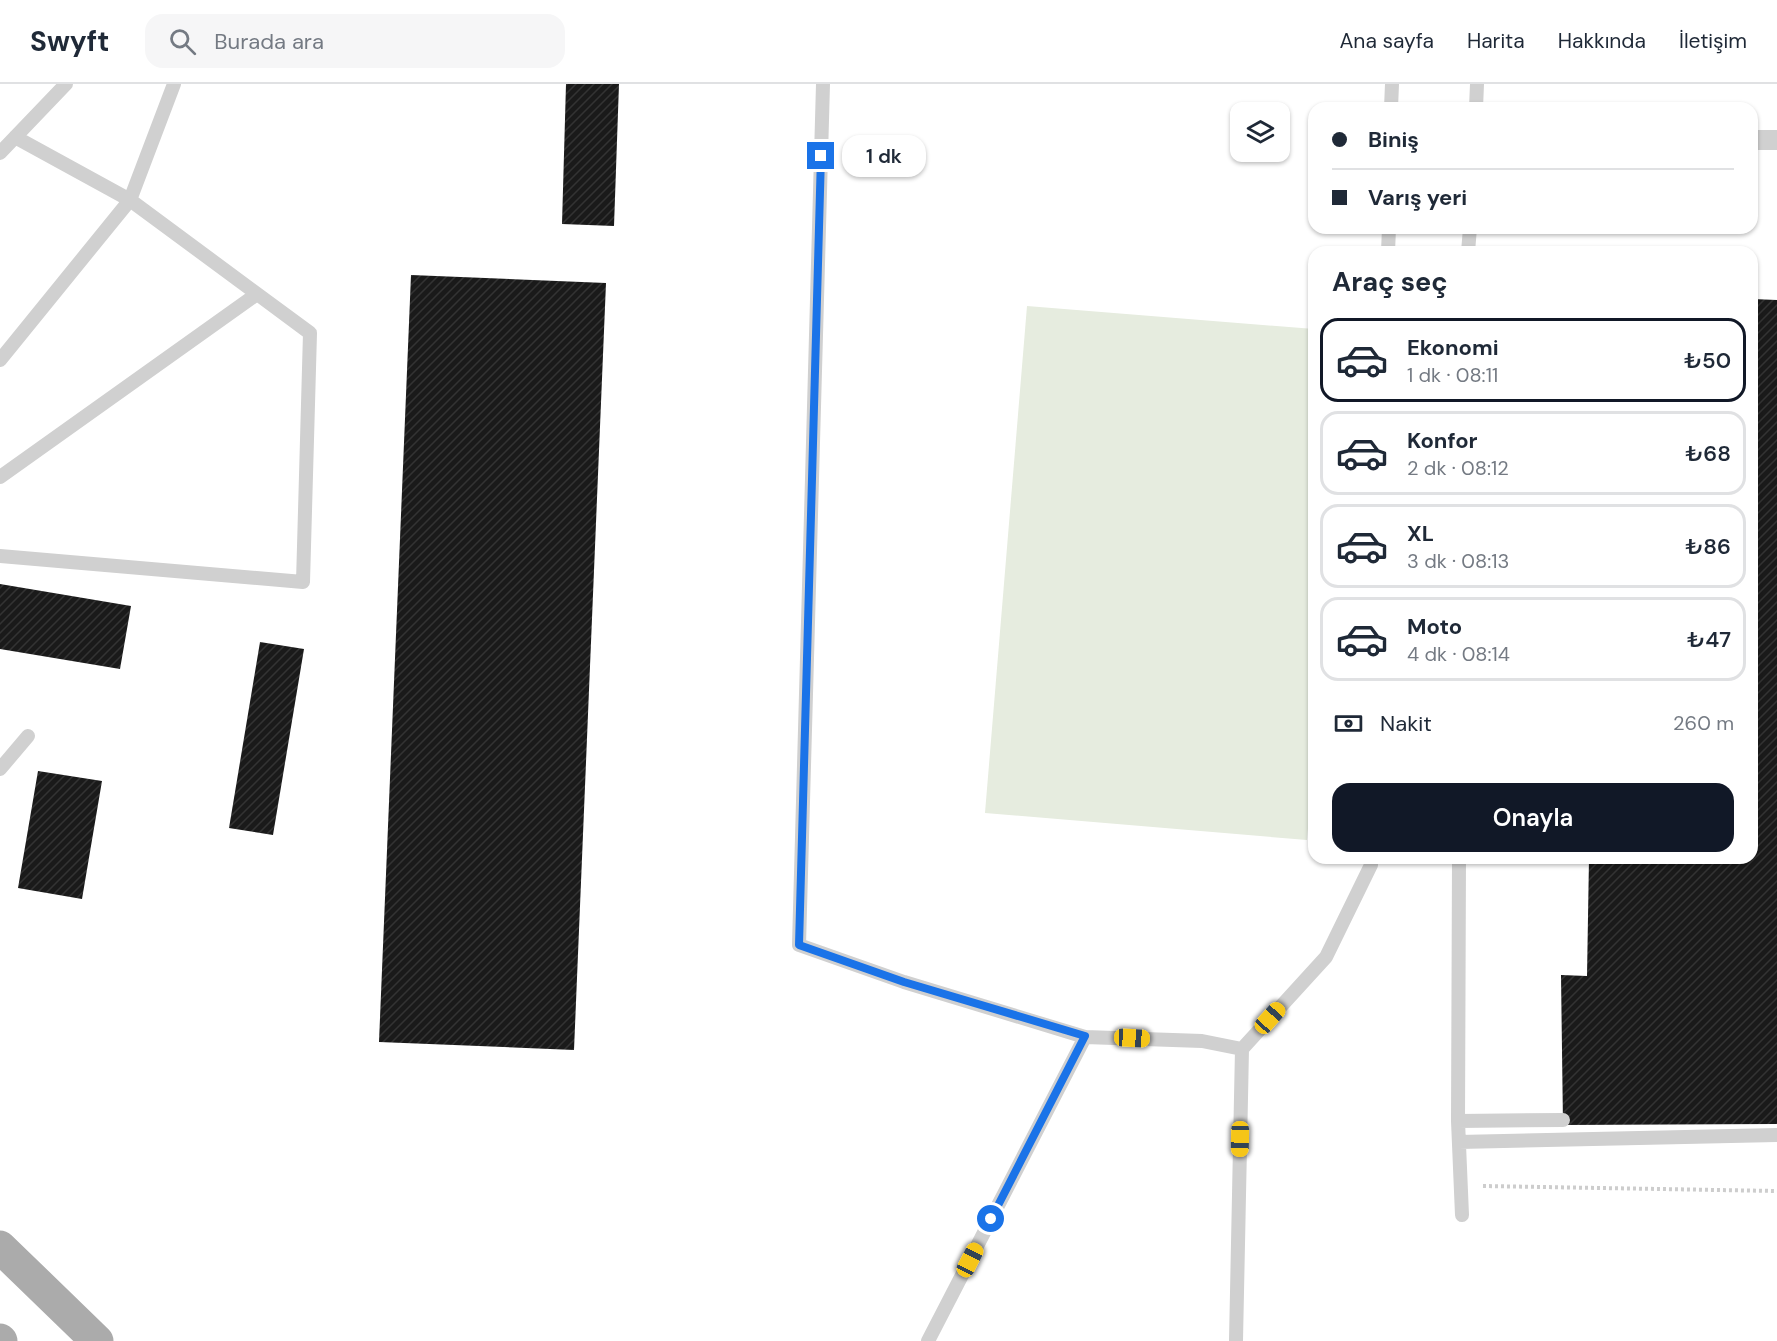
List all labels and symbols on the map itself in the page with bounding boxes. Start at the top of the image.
callout: 1 dk [842,135,926,177]
route end [807,142,834,169]
car [1251,999,1289,1037]
car [1114,1028,1150,1048]
car [1231,1121,1249,1157]
route start [977,1205,1004,1232]
car [954,1240,986,1280]

